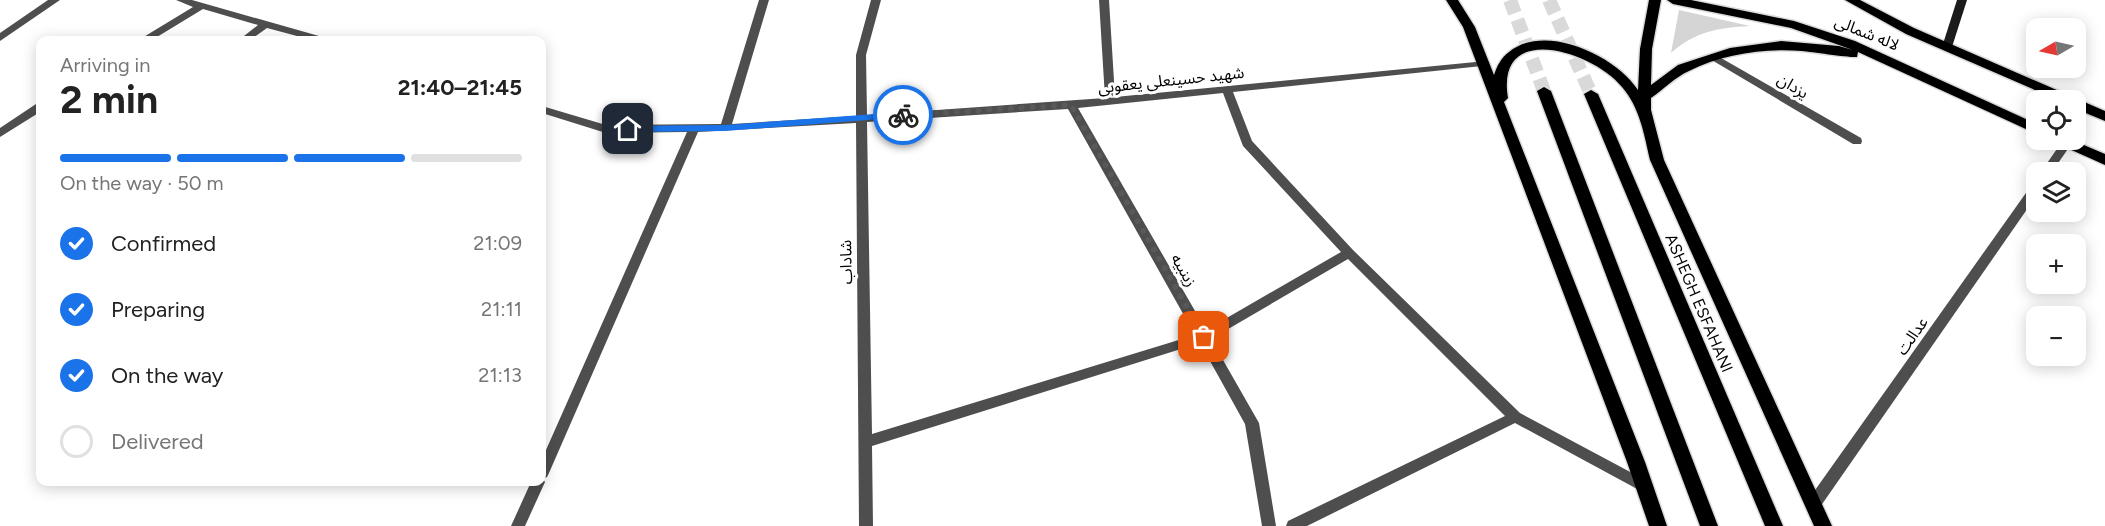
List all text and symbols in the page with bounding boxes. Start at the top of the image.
street label: لاله شمالی [1832,12,1902,54]
north arrow [2026,18,2086,78]
map controls [2026,18,2086,366]
text: Arriving in [60,53,150,77]
street label: شهید حسینعلی یعقوبی [1097,63,1245,97]
street label: یزدان [1774,69,1812,103]
text: 21:40–21:45 [398,74,522,101]
text: 2 min [60,76,158,123]
courier [873,85,933,145]
button: locate [2026,90,2086,150]
icon: bike [887,99,920,132]
pin [602,103,653,154]
icon: home [611,112,644,145]
button: layers [2026,162,2086,222]
text: On the way · 50 m [60,171,223,195]
icon: check [60,227,93,260]
text: Confirmed [111,230,216,257]
text: 21:09 [473,231,522,255]
street label: ASHEGH ESFAHANI [1661,231,1737,375]
button: + [2026,234,2086,294]
street label: شاداب [836,240,856,284]
street label: زینبیه [1167,250,1201,290]
icon: check [60,293,93,326]
text: Preparing [111,296,205,323]
text: 21:11 [481,297,522,321]
button: − [2026,306,2086,366]
pin [1178,311,1229,362]
street label: عدالت [1892,313,1932,359]
icon: bag [1187,320,1220,353]
icon: check [60,359,93,392]
text: On the way [111,362,223,389]
text: 21:13 [478,363,522,387]
text: Delivered [111,428,204,455]

